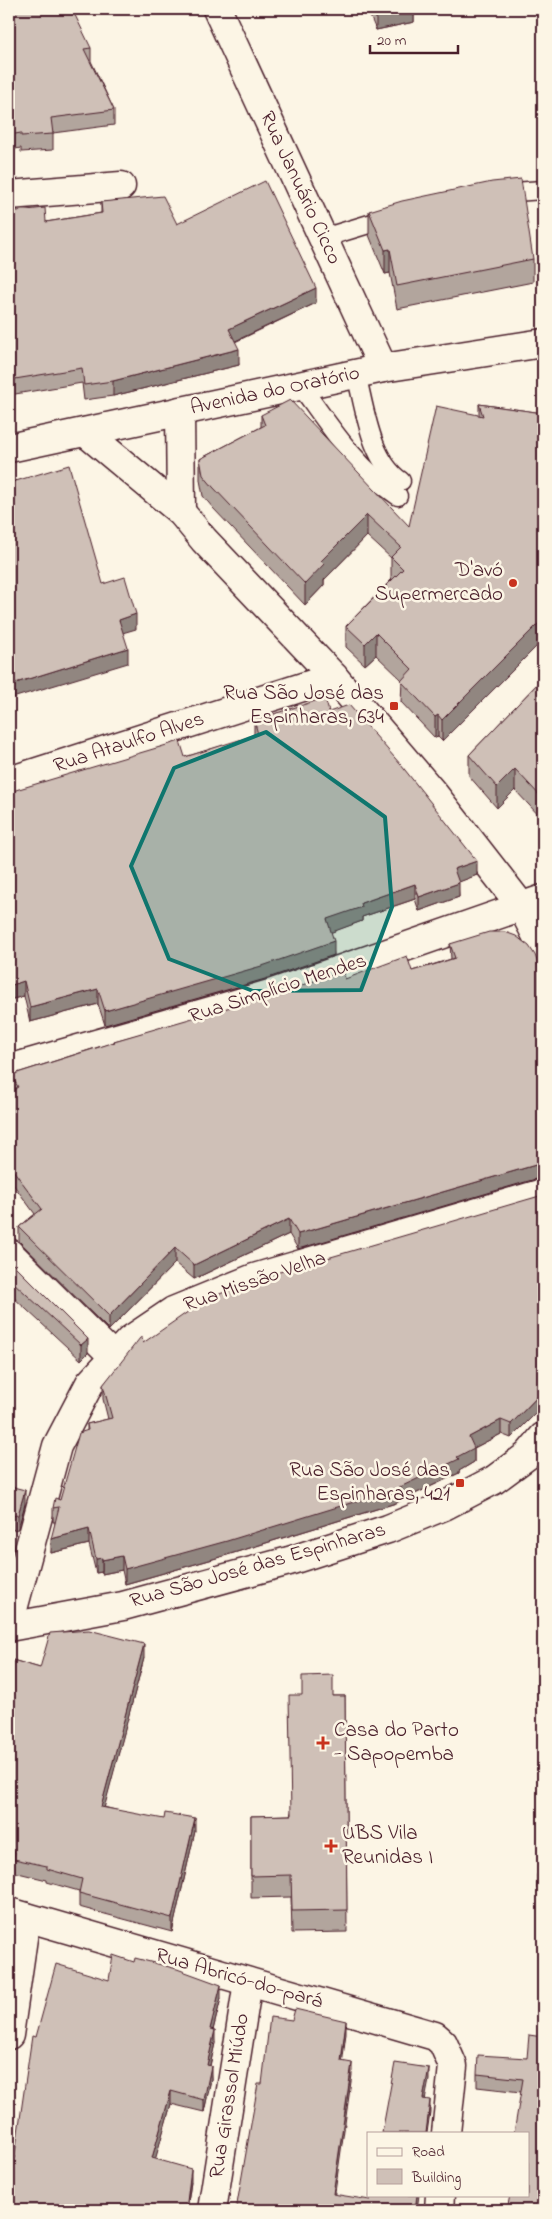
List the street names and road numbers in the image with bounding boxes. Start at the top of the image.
street label: Rua Januário Cicco [251,106,349,270]
street label: Avenida do Oratório [188,358,363,424]
street label: Rua Ataulfo Alves [50,704,208,782]
street label: Rua Simplício Mendes [185,946,371,1032]
street label: Rua Missão Velha [180,1244,330,1320]
street label: Rua São José das Espinharas [127,1515,389,1617]
street label: Rua Abricó-do-pará [152,1941,327,2017]
street label: Rua Girassol Miúdo [202,2011,258,2181]

